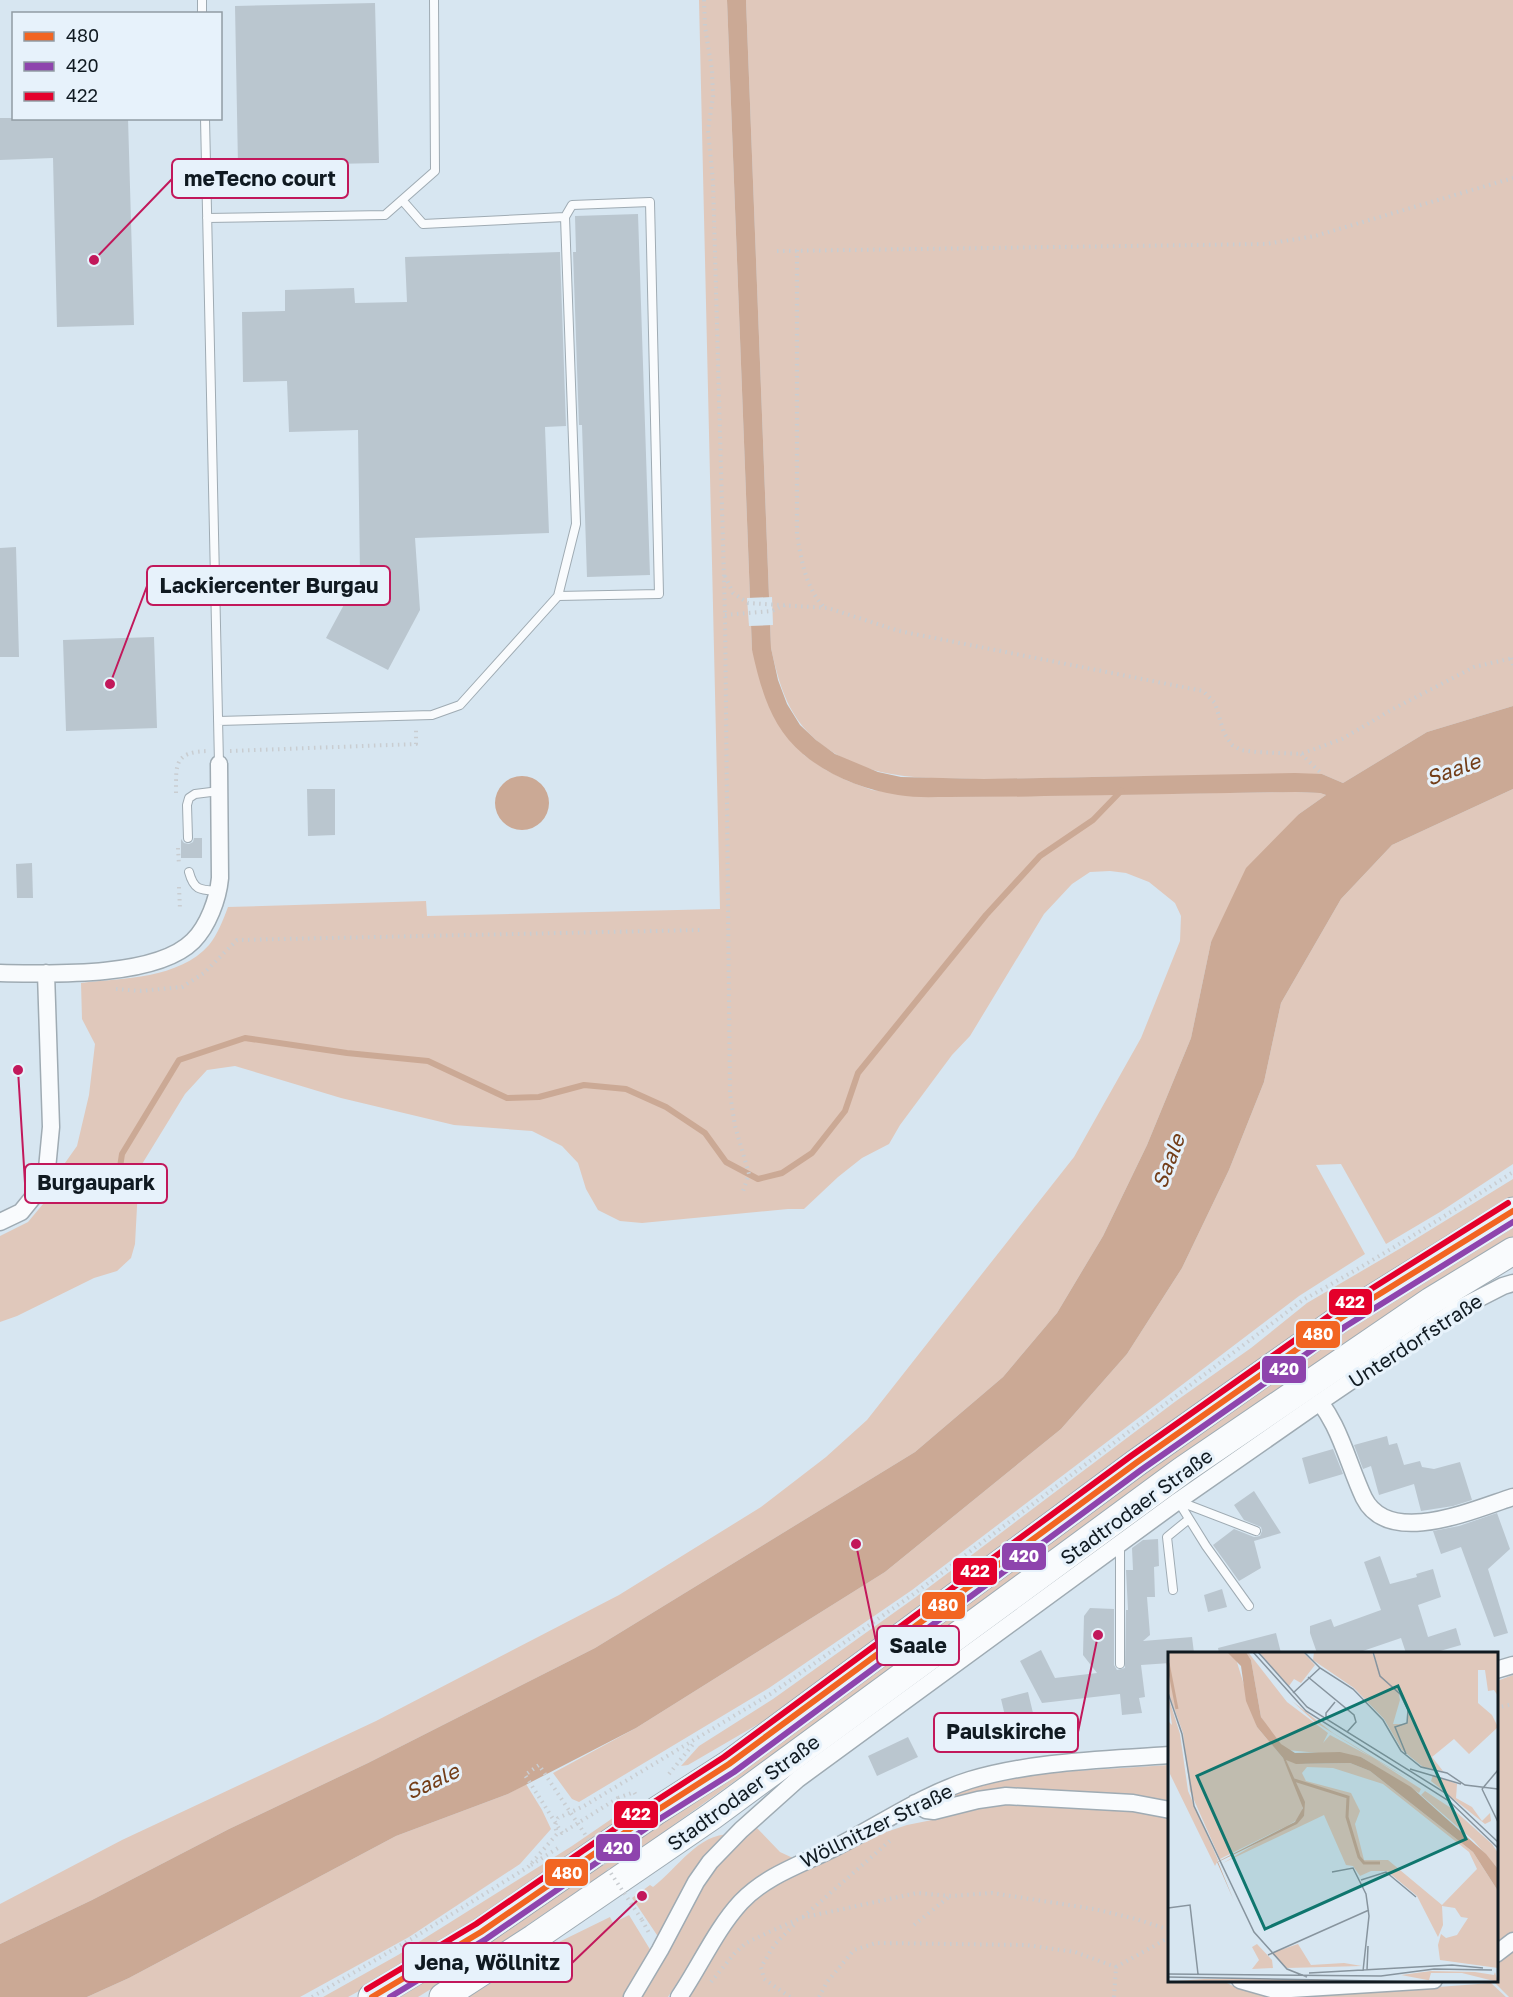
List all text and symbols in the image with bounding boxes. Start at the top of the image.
legend [12,12,222,120]
text: 480 [66,24,99,46]
text: 420 [66,54,99,76]
text: 422 [66,84,98,106]
callout: meTecno court [172,159,348,198]
text: meTecno court [184,165,336,191]
callout: Lackiercenter Burgau [147,566,390,605]
text: Lackiercenter Burgau [160,572,378,598]
water label: Saale [1422,747,1485,791]
water label: Saale [1146,1129,1191,1192]
callout: Burgaupark [25,1164,167,1203]
text: Burgaupark [37,1169,155,1195]
line badge: 422 [1328,1288,1373,1316]
street label: Unterdorfstraße [1344,1288,1486,1392]
text: 422 [1335,1292,1365,1312]
line badge: 480 [1295,1320,1341,1349]
text: 480 [1303,1324,1333,1344]
line badge: 420 [1261,1355,1307,1384]
text: 420 [1269,1359,1299,1379]
street label: Stadtrodaer Straße [1055,1443,1217,1569]
line badge: 420 [1001,1542,1047,1571]
text: 420 [1009,1546,1039,1566]
line badge: 422 [952,1557,998,1586]
text: 422 [960,1561,990,1581]
line badge: 480 [921,1591,966,1620]
text: 480 [928,1595,958,1615]
callout: Saale [877,1626,959,1665]
text: Saale [889,1632,947,1658]
inset map [1168,1652,1498,1982]
callout: Paulskirche [934,1713,1078,1752]
text: Paulskirche [946,1718,1066,1744]
street label: Stadtrodaer Straße [662,1729,824,1855]
water label: Saale [401,1757,464,1805]
street label: Wöllnitzer Straße [796,1778,956,1872]
line badge: 422 [613,1800,659,1829]
text: 422 [621,1804,651,1824]
line badge: 420 [595,1833,641,1862]
text: 420 [603,1838,633,1858]
line badge: 480 [544,1858,589,1887]
text: 480 [552,1863,582,1883]
callout: Jena, Wöllnitz [403,1943,572,1982]
text: Jena, Wöllnitz [414,1949,560,1975]

